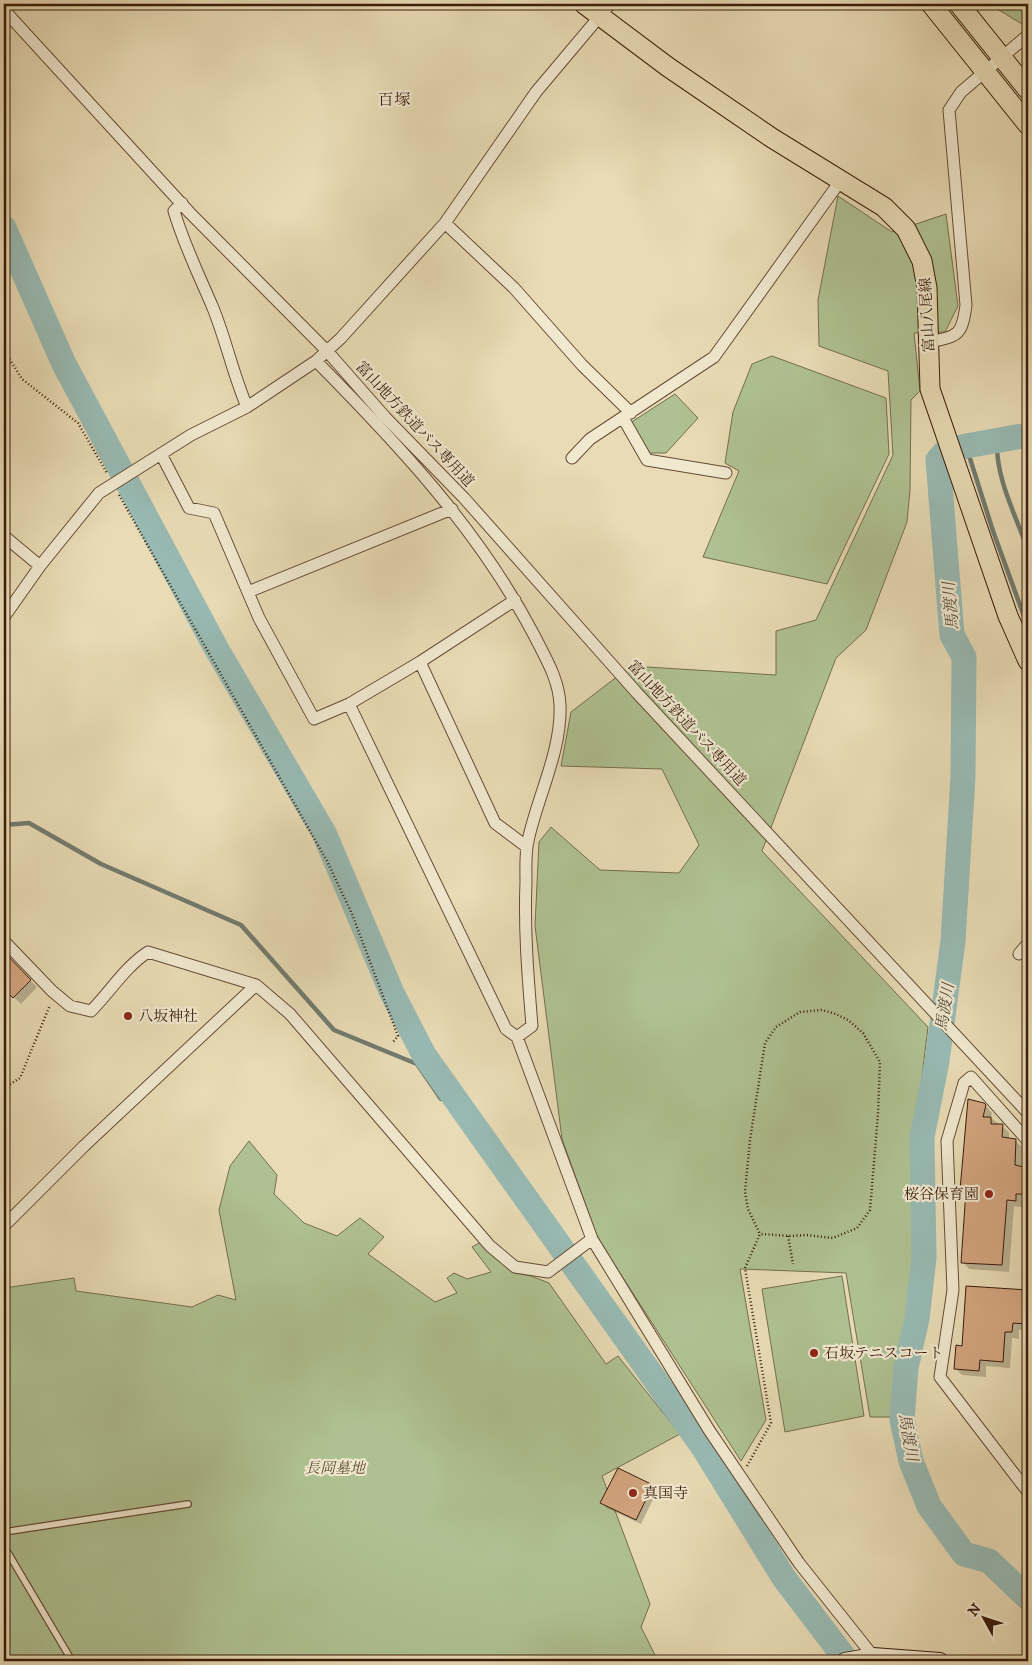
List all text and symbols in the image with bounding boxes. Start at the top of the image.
district label: 百塚 [378,90,410,110]
street label: 富山八尾線 [916,277,939,353]
street label: 富山地方鉄道バス専用道 [351,358,478,491]
water label: 馬渡川 [939,579,963,631]
street label: 富山地方鉄道バス専用道 [623,657,750,790]
water label: 馬渡川 [931,980,959,1032]
place label: 八坂神社 [138,1007,198,1026]
marker: 八坂神社 [122,1010,134,1022]
place label: 桜谷保育園 [904,1185,979,1204]
marker: 桜谷保育園 [983,1188,995,1200]
place label: 石坂テニスコート [824,1344,943,1363]
marker: 石坂テニスコート [808,1347,820,1359]
water label: 馬渡川 [894,1412,922,1465]
park label: 長岡墓地 [305,1459,367,1478]
place label: 真国寺 [643,1484,688,1503]
marker: 真国寺 [627,1487,639,1499]
north arrow [960,1592,1010,1642]
text: N [964,1600,986,1620]

